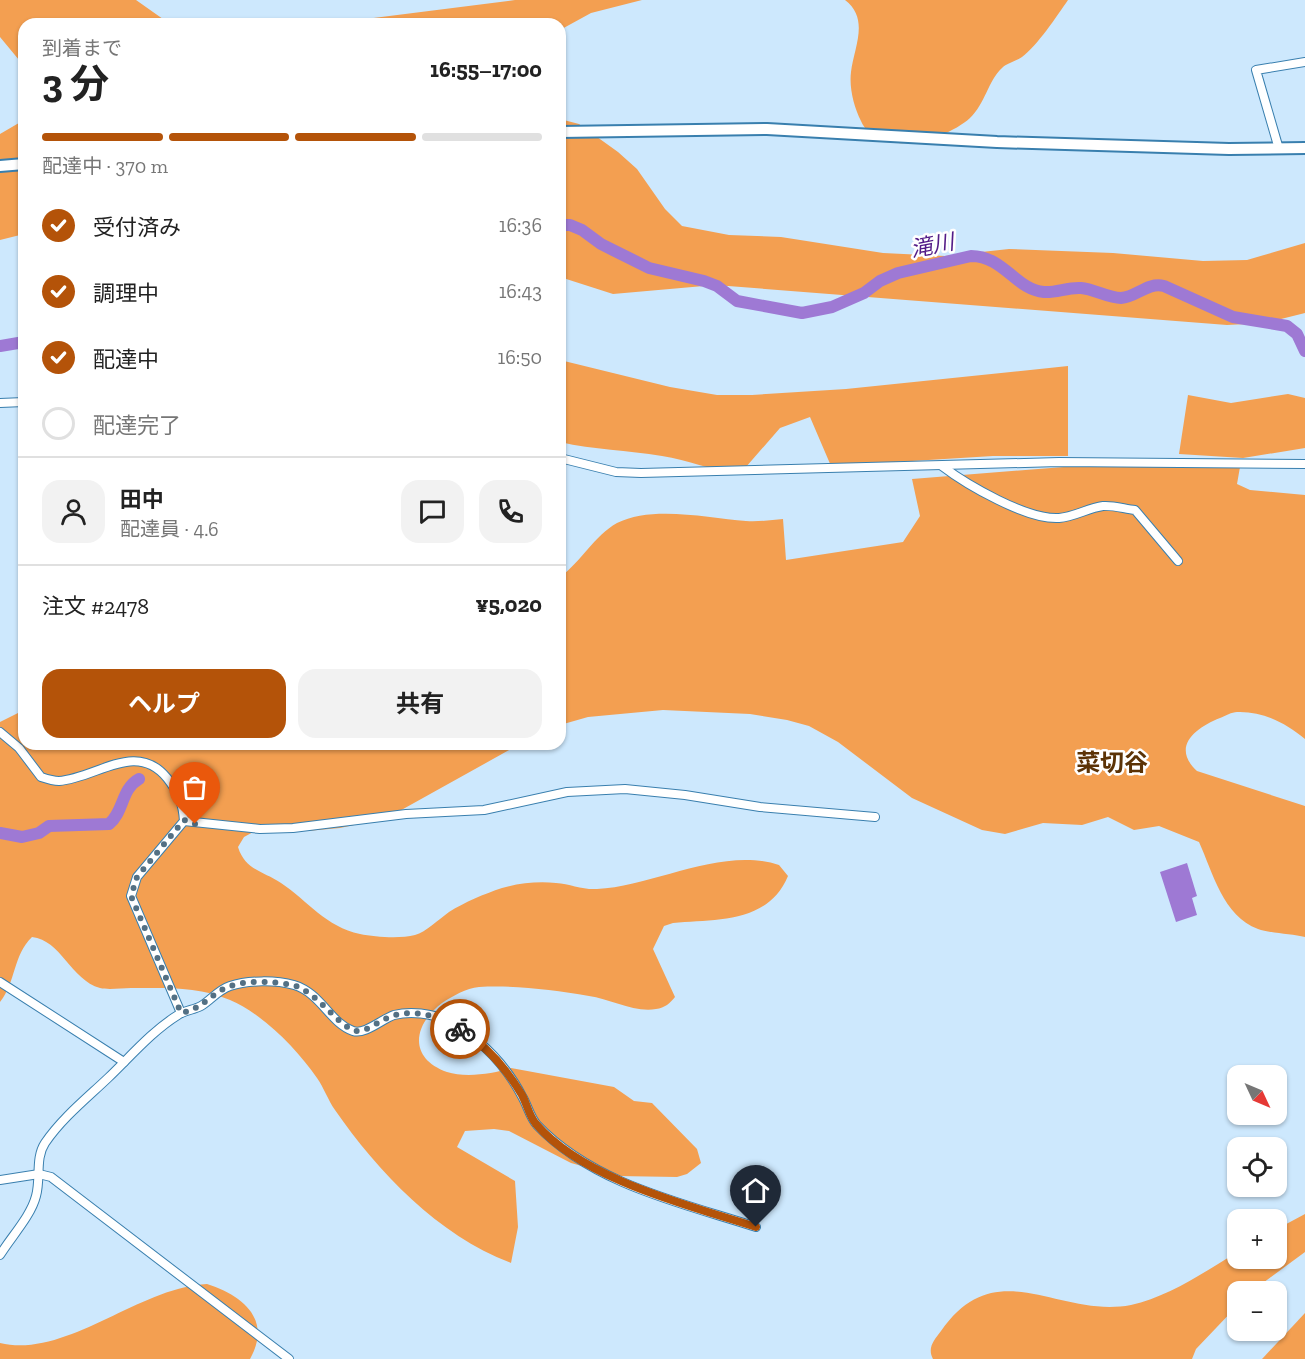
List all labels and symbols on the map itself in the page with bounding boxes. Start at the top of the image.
water label: 滝川 [908,228,958,263]
district label: 菜切谷 [1076,748,1148,777]
pin [169,762,220,824]
courier [430,999,490,1059]
north arrow [1227,1065,1287,1125]
pin [730,1165,781,1227]

